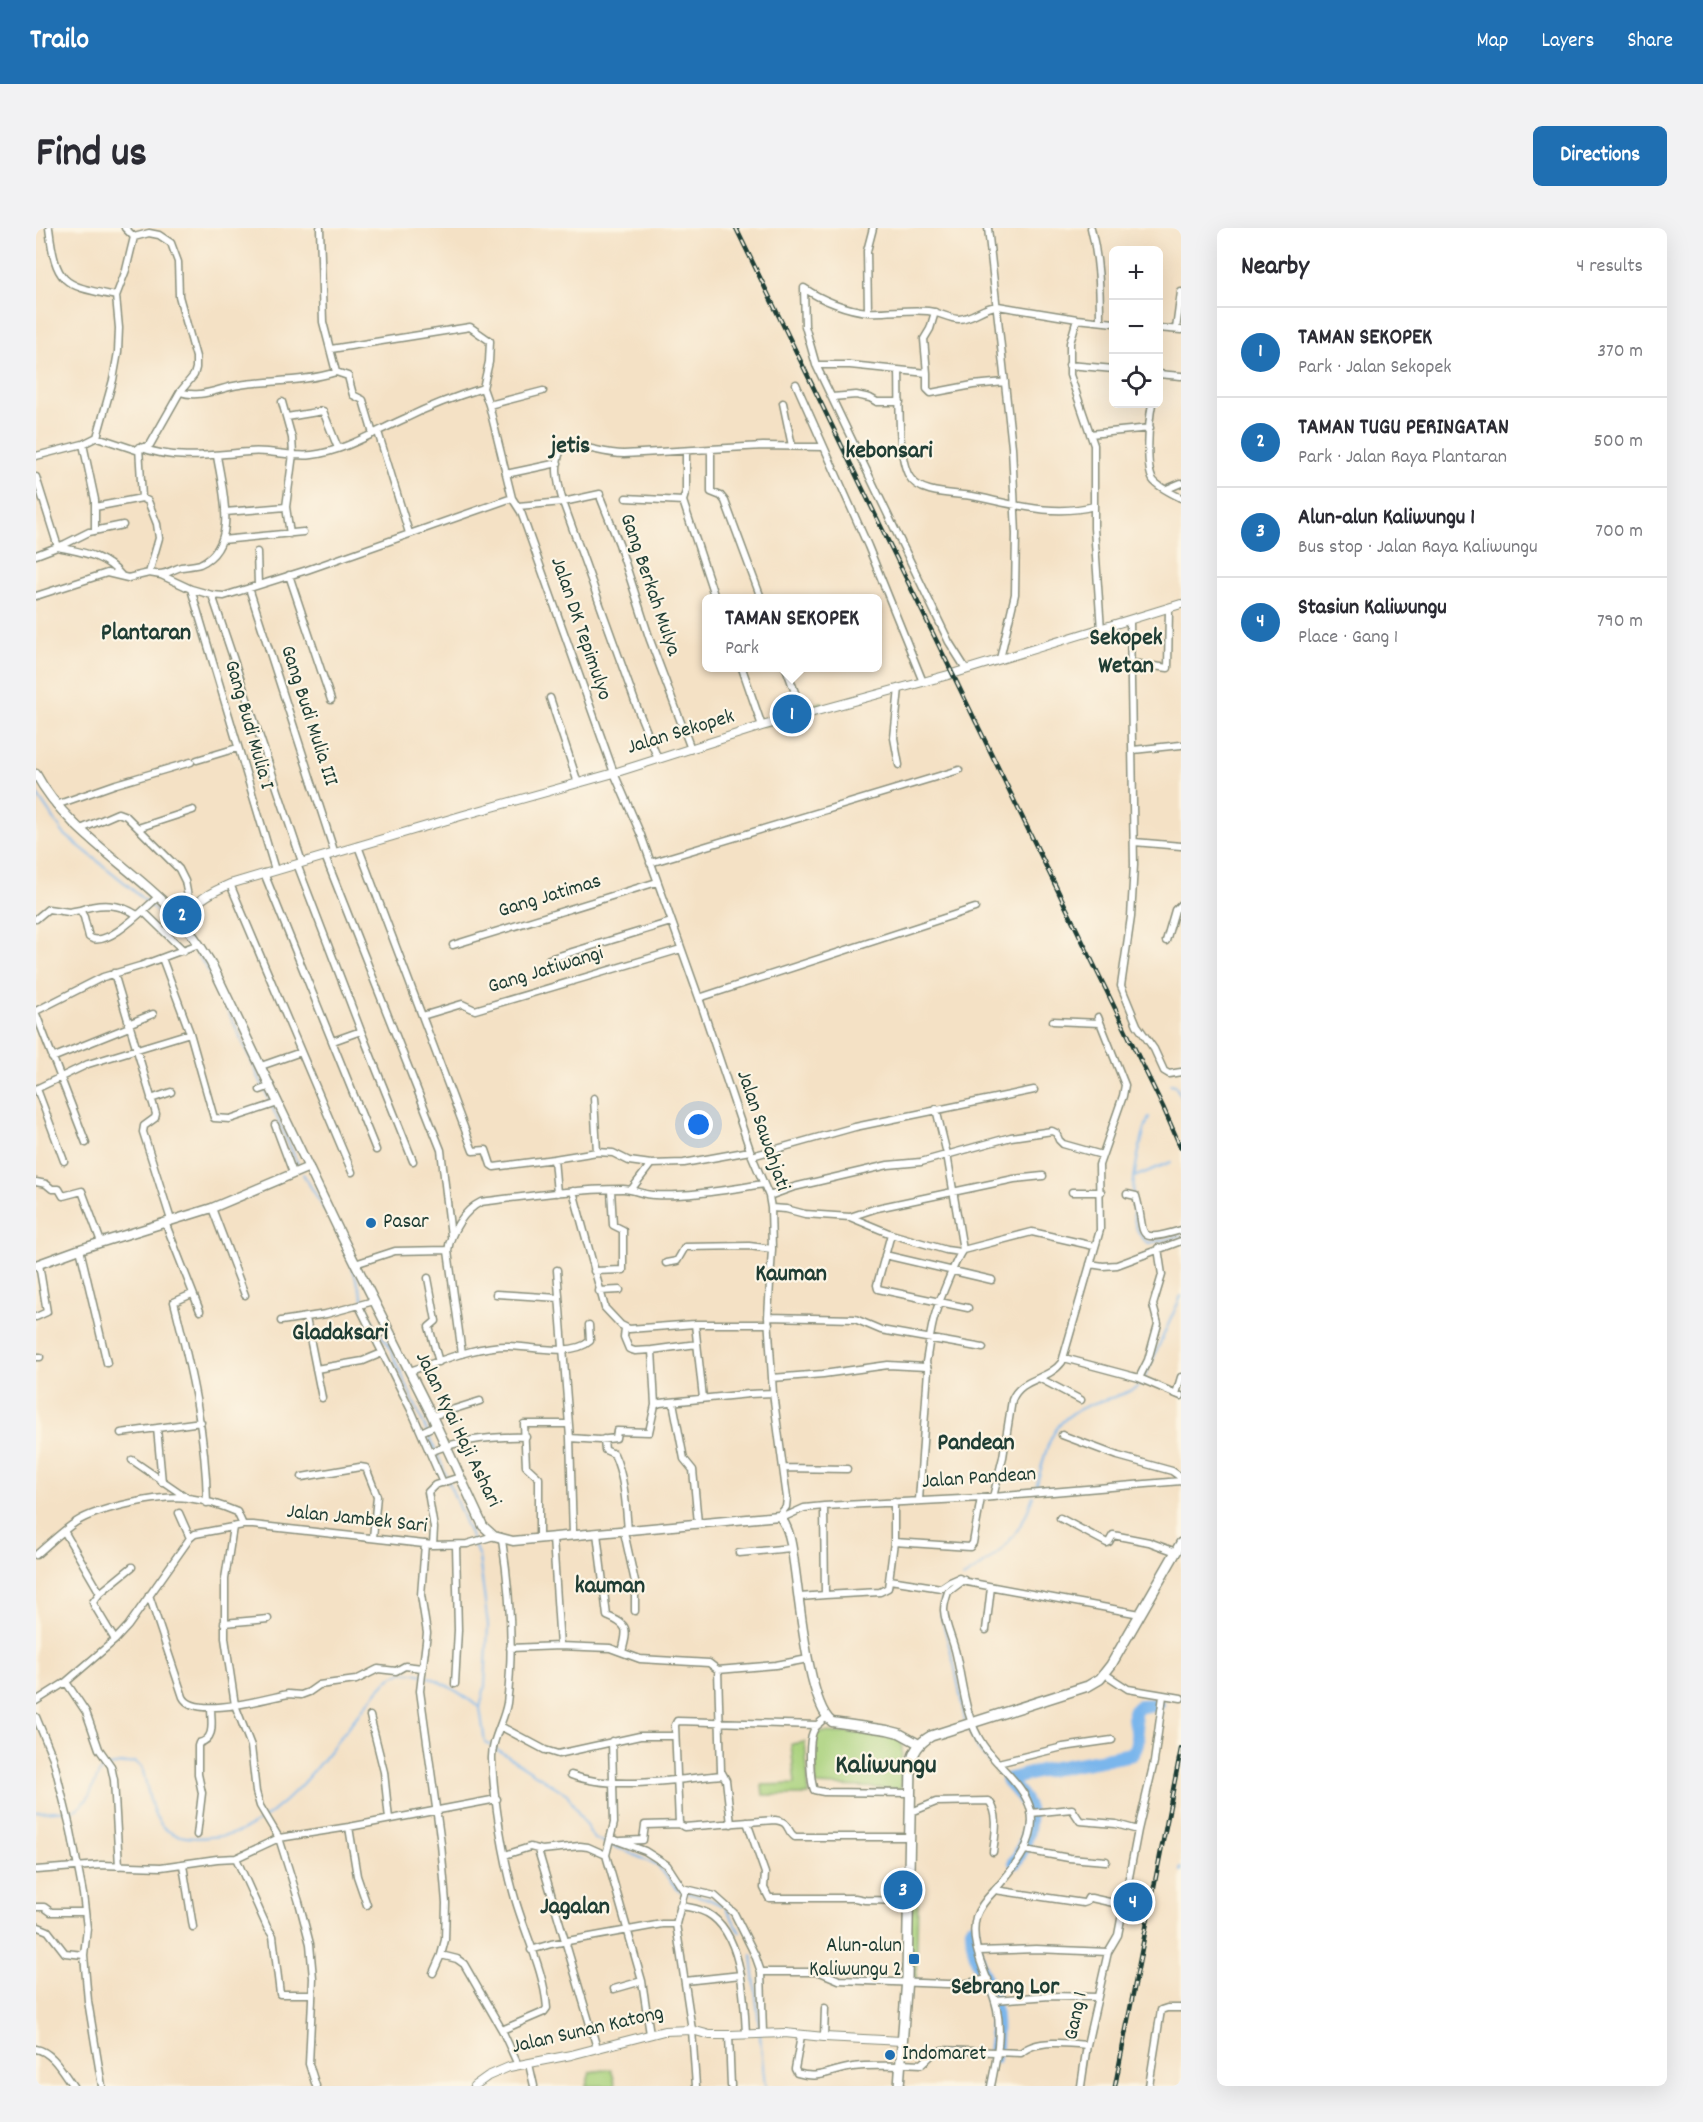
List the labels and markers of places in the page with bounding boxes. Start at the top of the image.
pin: 1 [772,692,812,736]
pin: 2 [162,892,202,938]
place label: Pasar [383,1208,429,1238]
marker: Pasar [364,1216,378,1230]
pin: 3 [884,1868,922,1912]
pin: 4 [1114,1880,1152,1924]
place label: Alun-alun Kaliwungu 2 [809,1932,902,1986]
marker: Alun-alun Kaliwungu 2 [907,1952,921,1966]
place label: Indomaret [902,2040,987,2070]
marker: Indomaret [883,2048,897,2062]

